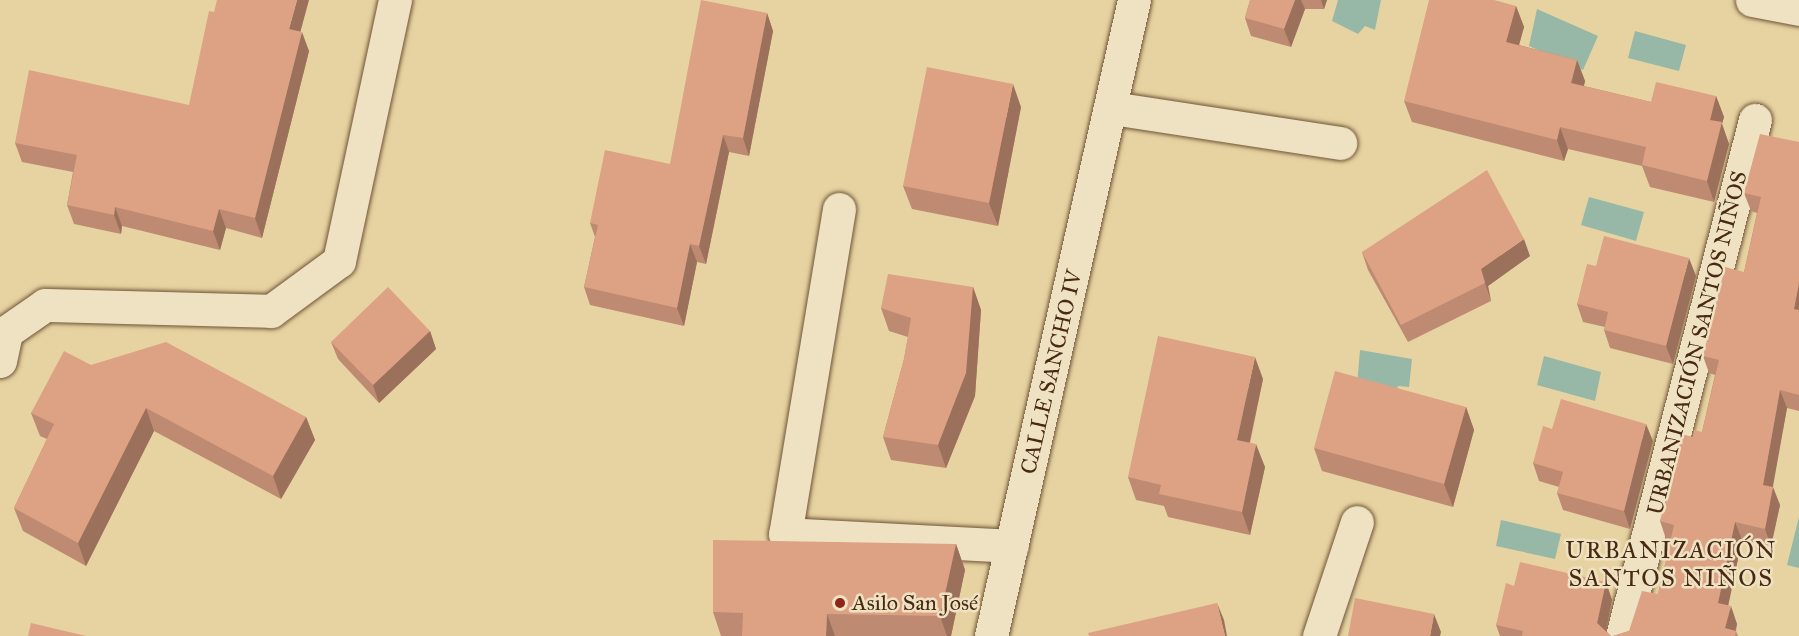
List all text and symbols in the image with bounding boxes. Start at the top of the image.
street label: URBANIZACIÓN SANTOS NIÑOS [1641,168,1753,518]
street label: CALLE SANCHO IV [1015,267,1087,477]
district label: URBANIZACIÓN SANTOS NIÑOS [1565,537,1777,593]
place label: Asilo San José [852,590,978,616]
marker: Asilo San José [833,596,847,610]

